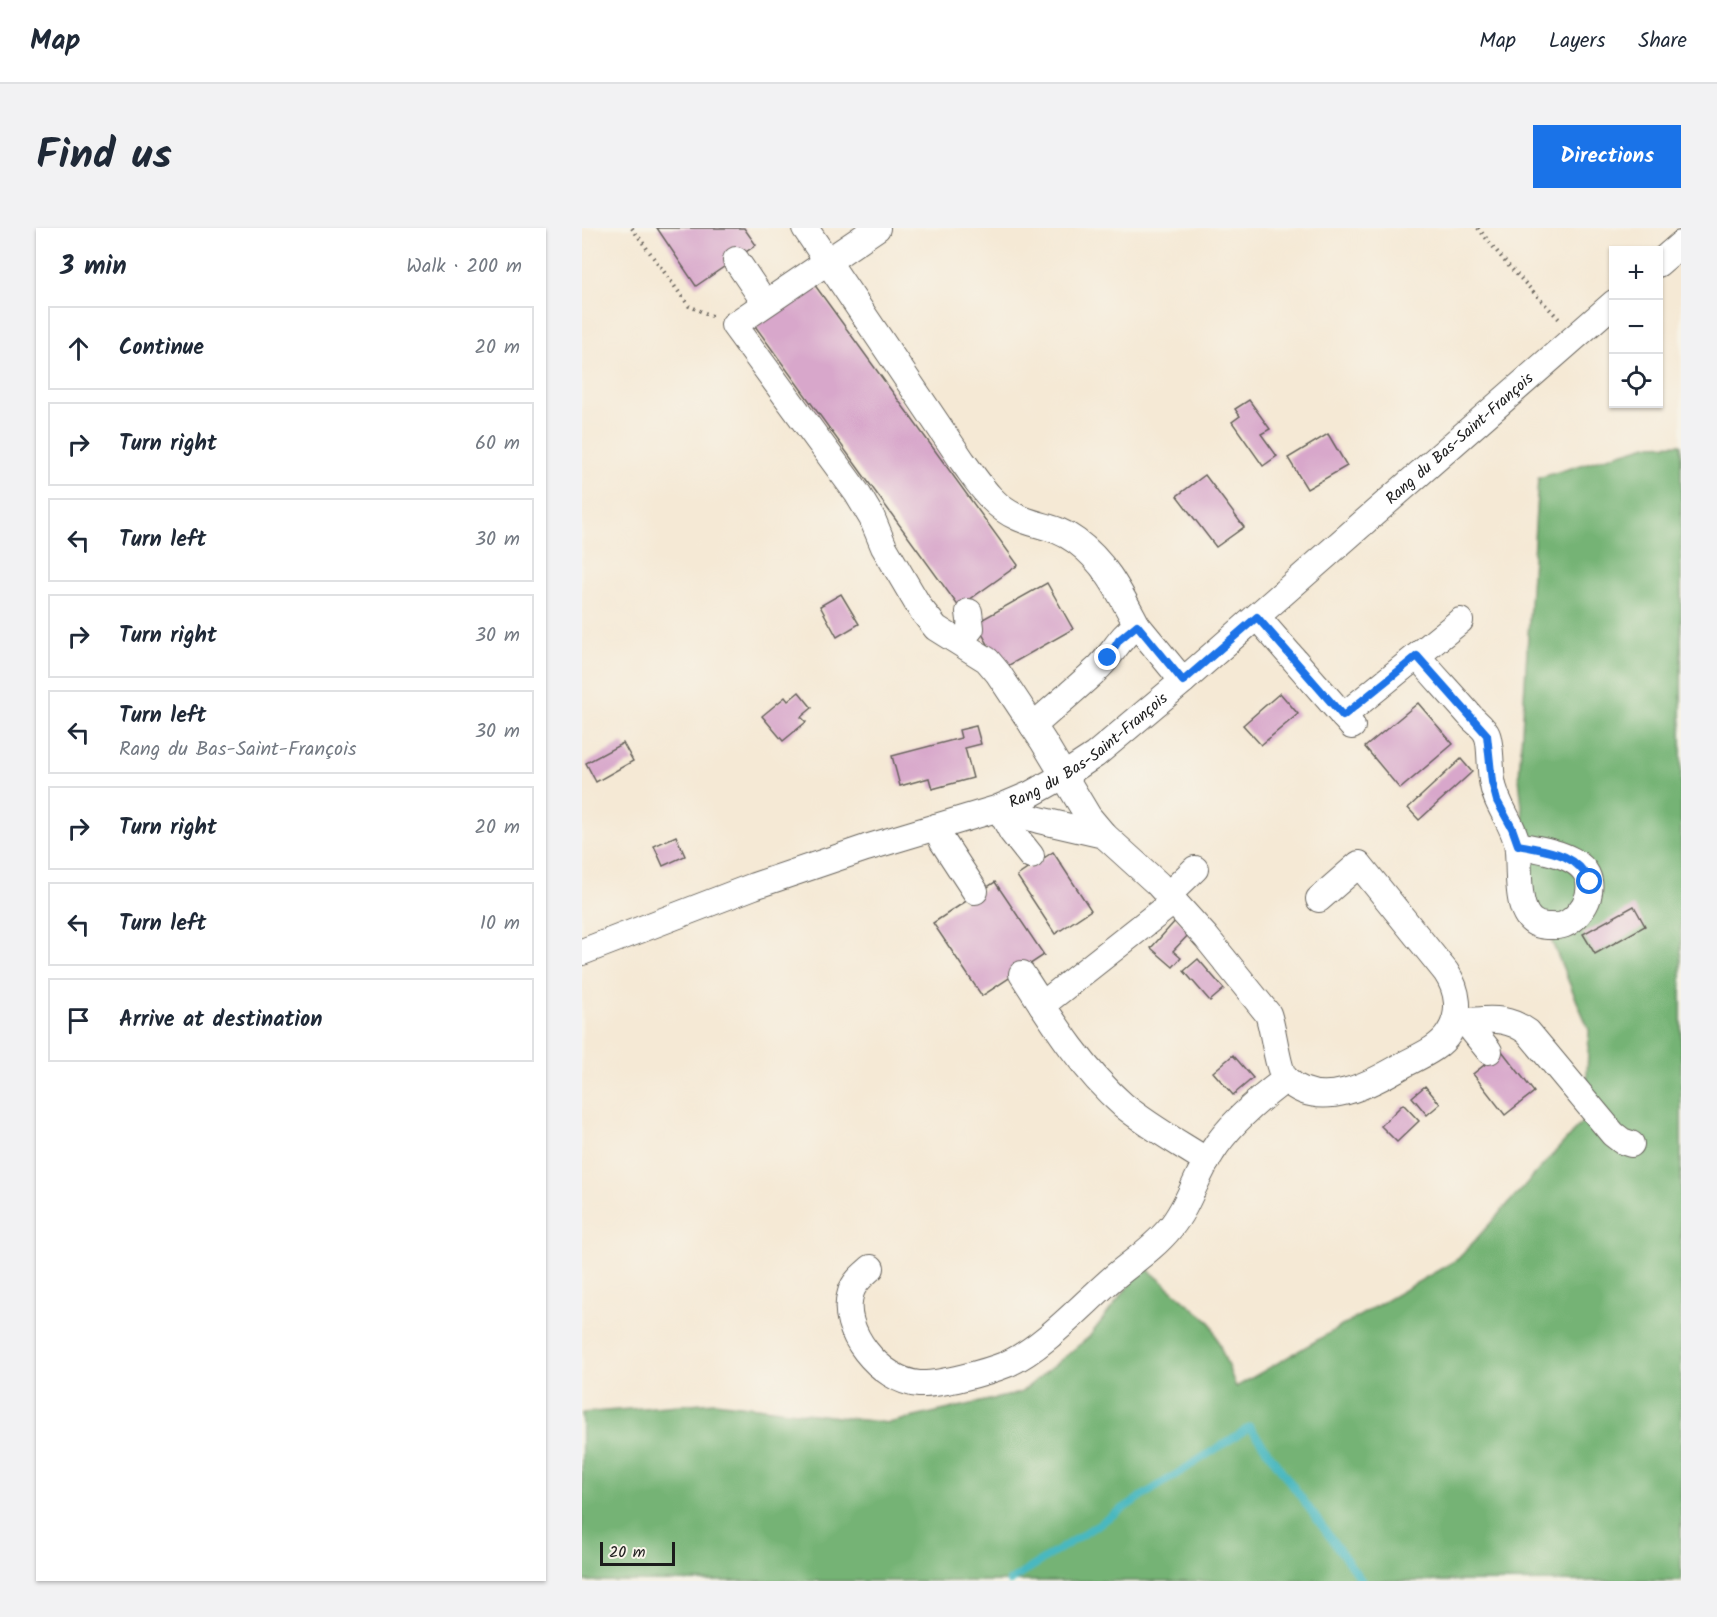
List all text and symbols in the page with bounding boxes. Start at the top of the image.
text: Map [30,19,81,64]
text: Map [1479,25,1516,58]
text: Layers [1549,25,1605,58]
text: Share [1638,25,1687,58]
text: Find us [36,123,172,190]
button: Directions [1533,125,1681,188]
text: 3 min [60,246,127,288]
map controls [1609,246,1663,408]
button: + [1609,246,1663,300]
text: Walk · 200 m [406,251,522,283]
button: − [1609,300,1663,354]
text: Continue [119,331,204,366]
icon: ahead [62,332,95,365]
text: 20 m [474,332,520,364]
button: locate [1609,354,1663,408]
street label: Rang du Bas-Saint-François [1380,366,1539,511]
text: Turn right [119,427,217,462]
icon: right [62,428,95,461]
text: 60 m [475,428,520,460]
text: Turn left [119,523,206,558]
icon: left [62,524,95,557]
text: 30 m [475,524,520,556]
text: Turn right [119,619,217,654]
icon: right [62,620,95,653]
text: 30 m [475,620,520,652]
route end [1094,644,1120,670]
street label: Rang du Bas-Saint-François [1005,686,1173,815]
text: Turn left [119,699,206,734]
icon: left [62,716,95,749]
text: 30 m [475,716,520,748]
text: Rang du Bas-Saint-François [119,734,356,766]
text: Turn right [119,811,217,846]
icon: right [62,812,95,845]
text: 20 m [474,812,520,844]
route start [1576,868,1602,894]
text: Turn left [119,907,206,942]
icon: left [62,908,95,941]
text: 10 m [480,908,520,940]
text: Arrive at destination [119,1003,322,1038]
icon: arrive [62,1004,95,1037]
scale bar [600,1539,675,1566]
text: 20 m [609,1540,645,1565]

